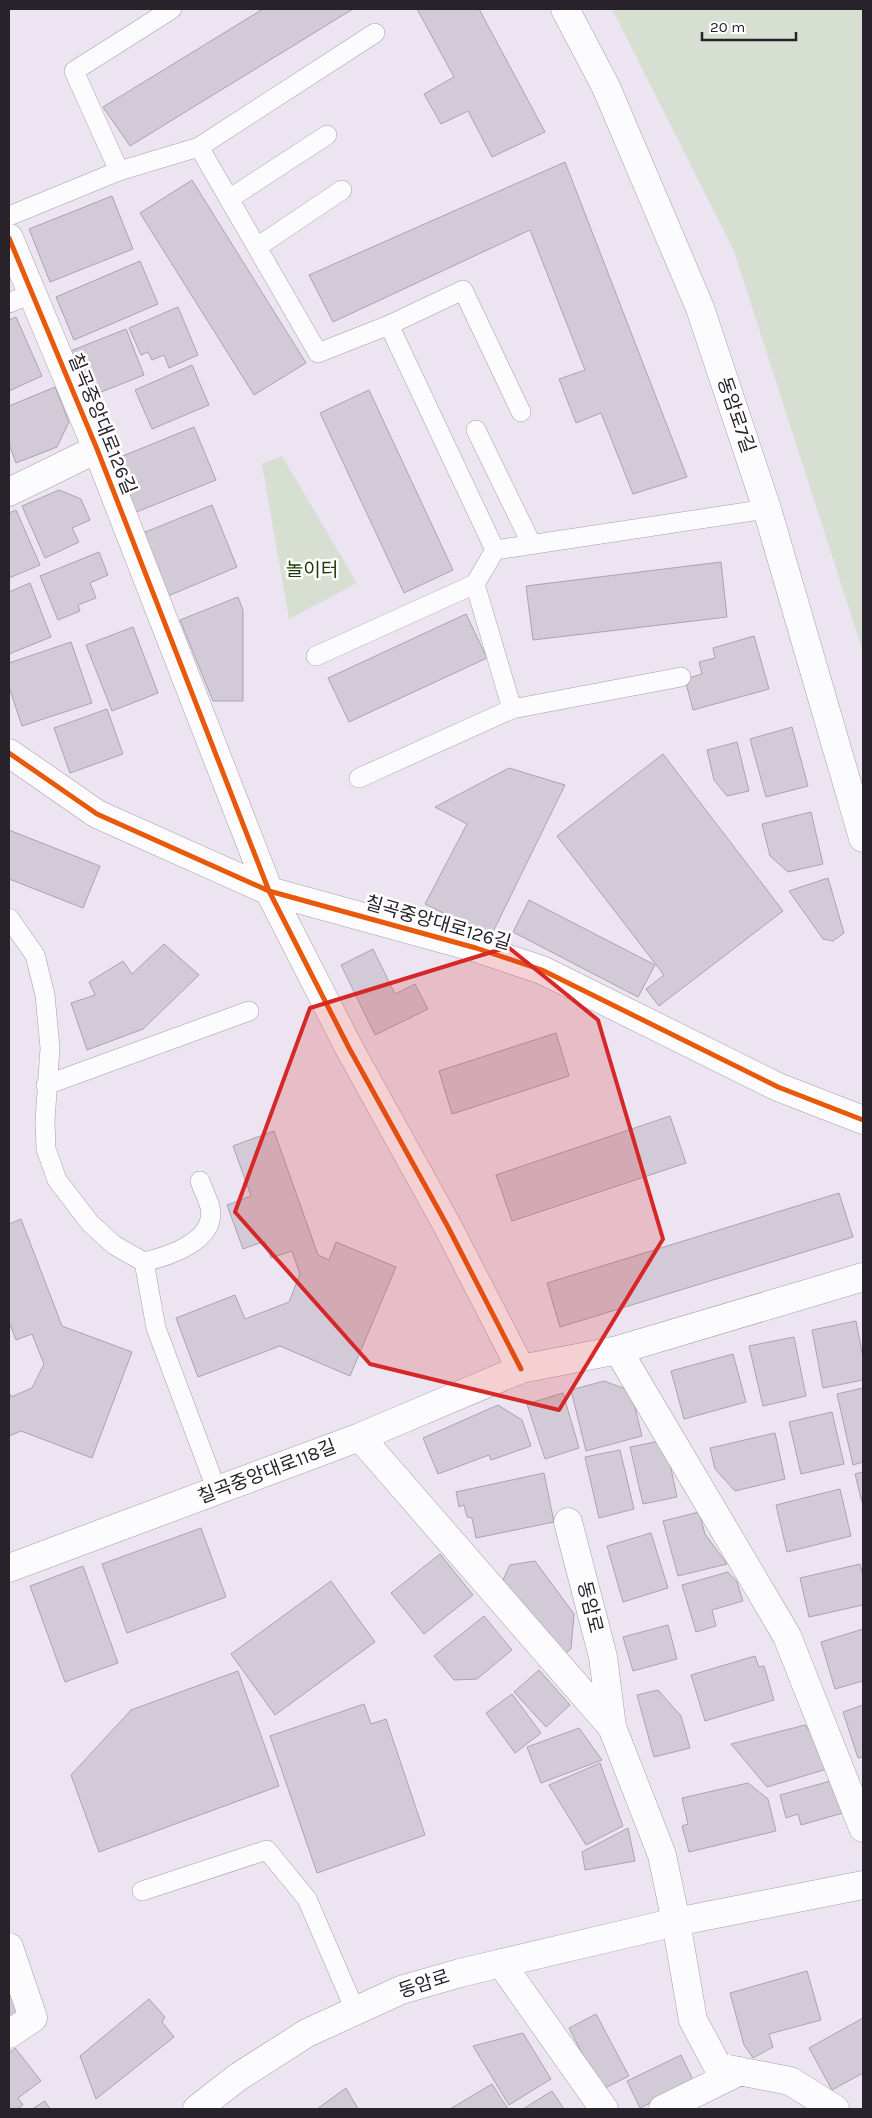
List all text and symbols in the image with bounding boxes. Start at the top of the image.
scale bar [702,10,796,42]
text: 20 m [710,18,745,36]
street label: 칠곡중앙대로126길 [64,350,140,498]
street label: 동암로7길 [713,374,759,456]
park label: 놀이터 [286,559,338,581]
street label: 칠곡중앙대로126길 [363,892,513,954]
street label: 칠곡중앙대로118길 [195,1435,339,1509]
street label: 동암로 [573,1579,607,1635]
street label: 동암로 [396,1965,452,2003]

